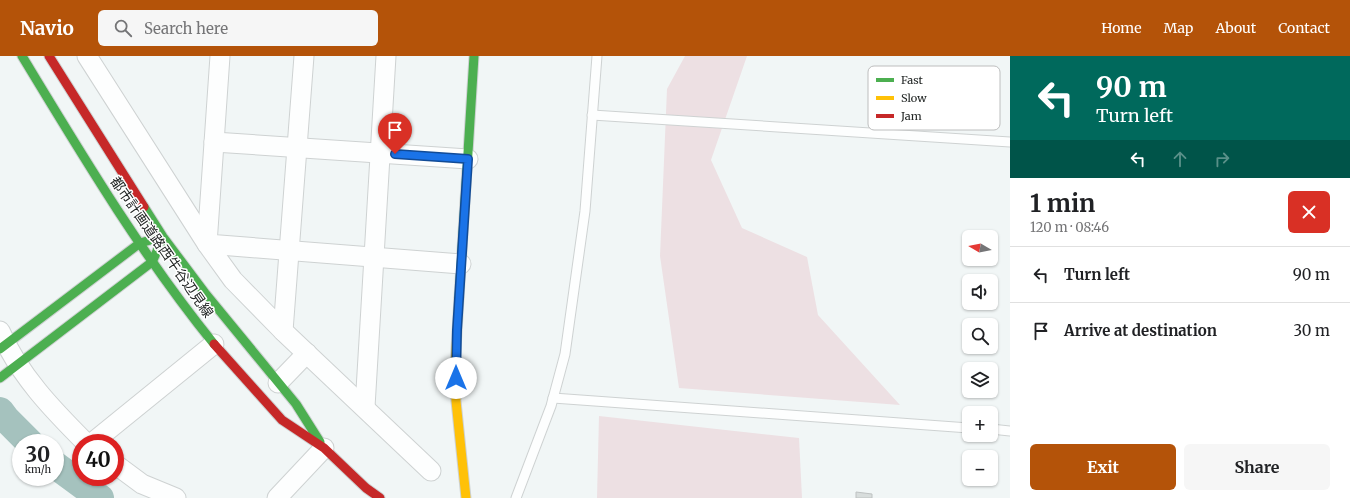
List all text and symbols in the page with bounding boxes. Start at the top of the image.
search box [98,10,378,46]
text: Navio [20,16,74,40]
icon: search [112,17,134,39]
text: Search here [144,19,228,38]
text: Home [1101,19,1142,37]
text: Map [1164,19,1193,37]
text: About [1215,19,1256,37]
text: Contact [1278,19,1330,37]
legend [868,66,1000,130]
text: 90 m [1096,69,1167,105]
icon: left [1030,72,1082,124]
text: Fast [901,73,924,87]
text: Slow [901,91,927,105]
text: Turn left [1096,104,1173,127]
text: Jam [900,109,922,123]
pin [378,113,412,154]
icon: arrive [384,119,406,141]
icon: left [1127,148,1149,170]
icon: ahead [1169,148,1191,170]
icon: right [1211,148,1233,170]
street label: 都市計画道路西牛谷辺見線 [106,173,218,321]
text: 1 min [1030,188,1095,219]
button: close [1288,191,1330,233]
text: 120 m · 08:46 [1030,219,1109,236]
north arrow [962,230,998,266]
map controls [962,230,998,486]
icon: left [1030,264,1052,286]
text: Turn left [1064,265,1130,284]
text: 90 m [1293,265,1330,284]
button: sound [962,274,998,310]
button: search [962,318,998,354]
icon: arrive [1030,320,1052,342]
text: Arrive at destination [1064,321,1217,340]
text: 30 m [1293,321,1330,340]
position arrow [435,357,477,399]
button: layers [962,362,998,398]
button: + [962,406,998,442]
speed limit sign: 40 [72,434,124,486]
text: 30 [26,442,50,467]
button: Exit [1030,444,1176,490]
button: Share [1184,444,1330,490]
button: − [962,450,998,486]
text: km/h [25,463,51,476]

